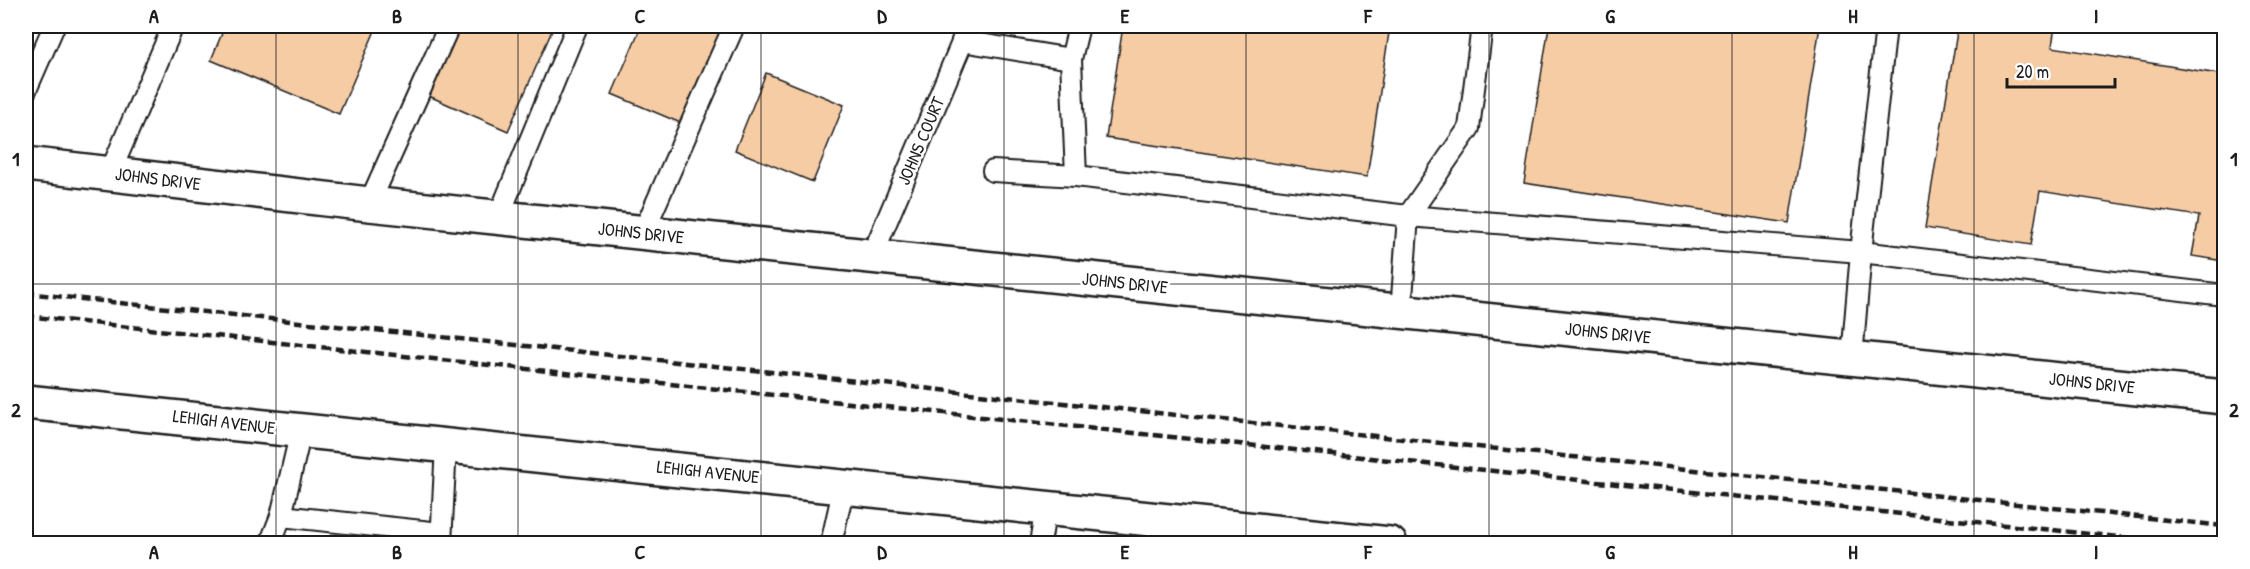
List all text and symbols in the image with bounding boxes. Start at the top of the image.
text: A [149,2,159,29]
text: B [392,2,402,29]
text: C [635,2,646,29]
text: D [877,2,887,29]
text: E [1121,2,1130,29]
text: F [1363,2,1373,29]
text: G [1605,2,1615,29]
text: H [1848,2,1858,29]
text: I [2094,2,2098,29]
scale bar [2007,51,2115,89]
text: 20 m [2016,59,2049,84]
street label: JOHNS COURT [891,92,951,189]
text: 1 [12,145,20,172]
text: 1 [2230,145,2238,172]
street label: JOHNS DRIVE [114,161,202,196]
street label: JOHNS DRIVE [597,216,685,249]
street label: JOHNS DRIVE [1081,266,1169,299]
street label: JOHNS DRIVE [1564,316,1652,349]
street label: JOHNS DRIVE [2048,366,2136,399]
text: 2 [11,396,21,423]
text: 2 [2229,396,2239,423]
street label: LEHIGH AVENUE [172,403,277,440]
street label: LEHIGH AVENUE [656,454,761,489]
text: A [149,538,159,565]
text: B [392,538,402,565]
text: C [635,538,646,565]
text: D [877,538,887,565]
text: E [1121,538,1130,565]
text: F [1363,538,1373,565]
text: G [1605,538,1615,565]
text: H [1848,538,1858,565]
text: I [2094,538,2098,565]

